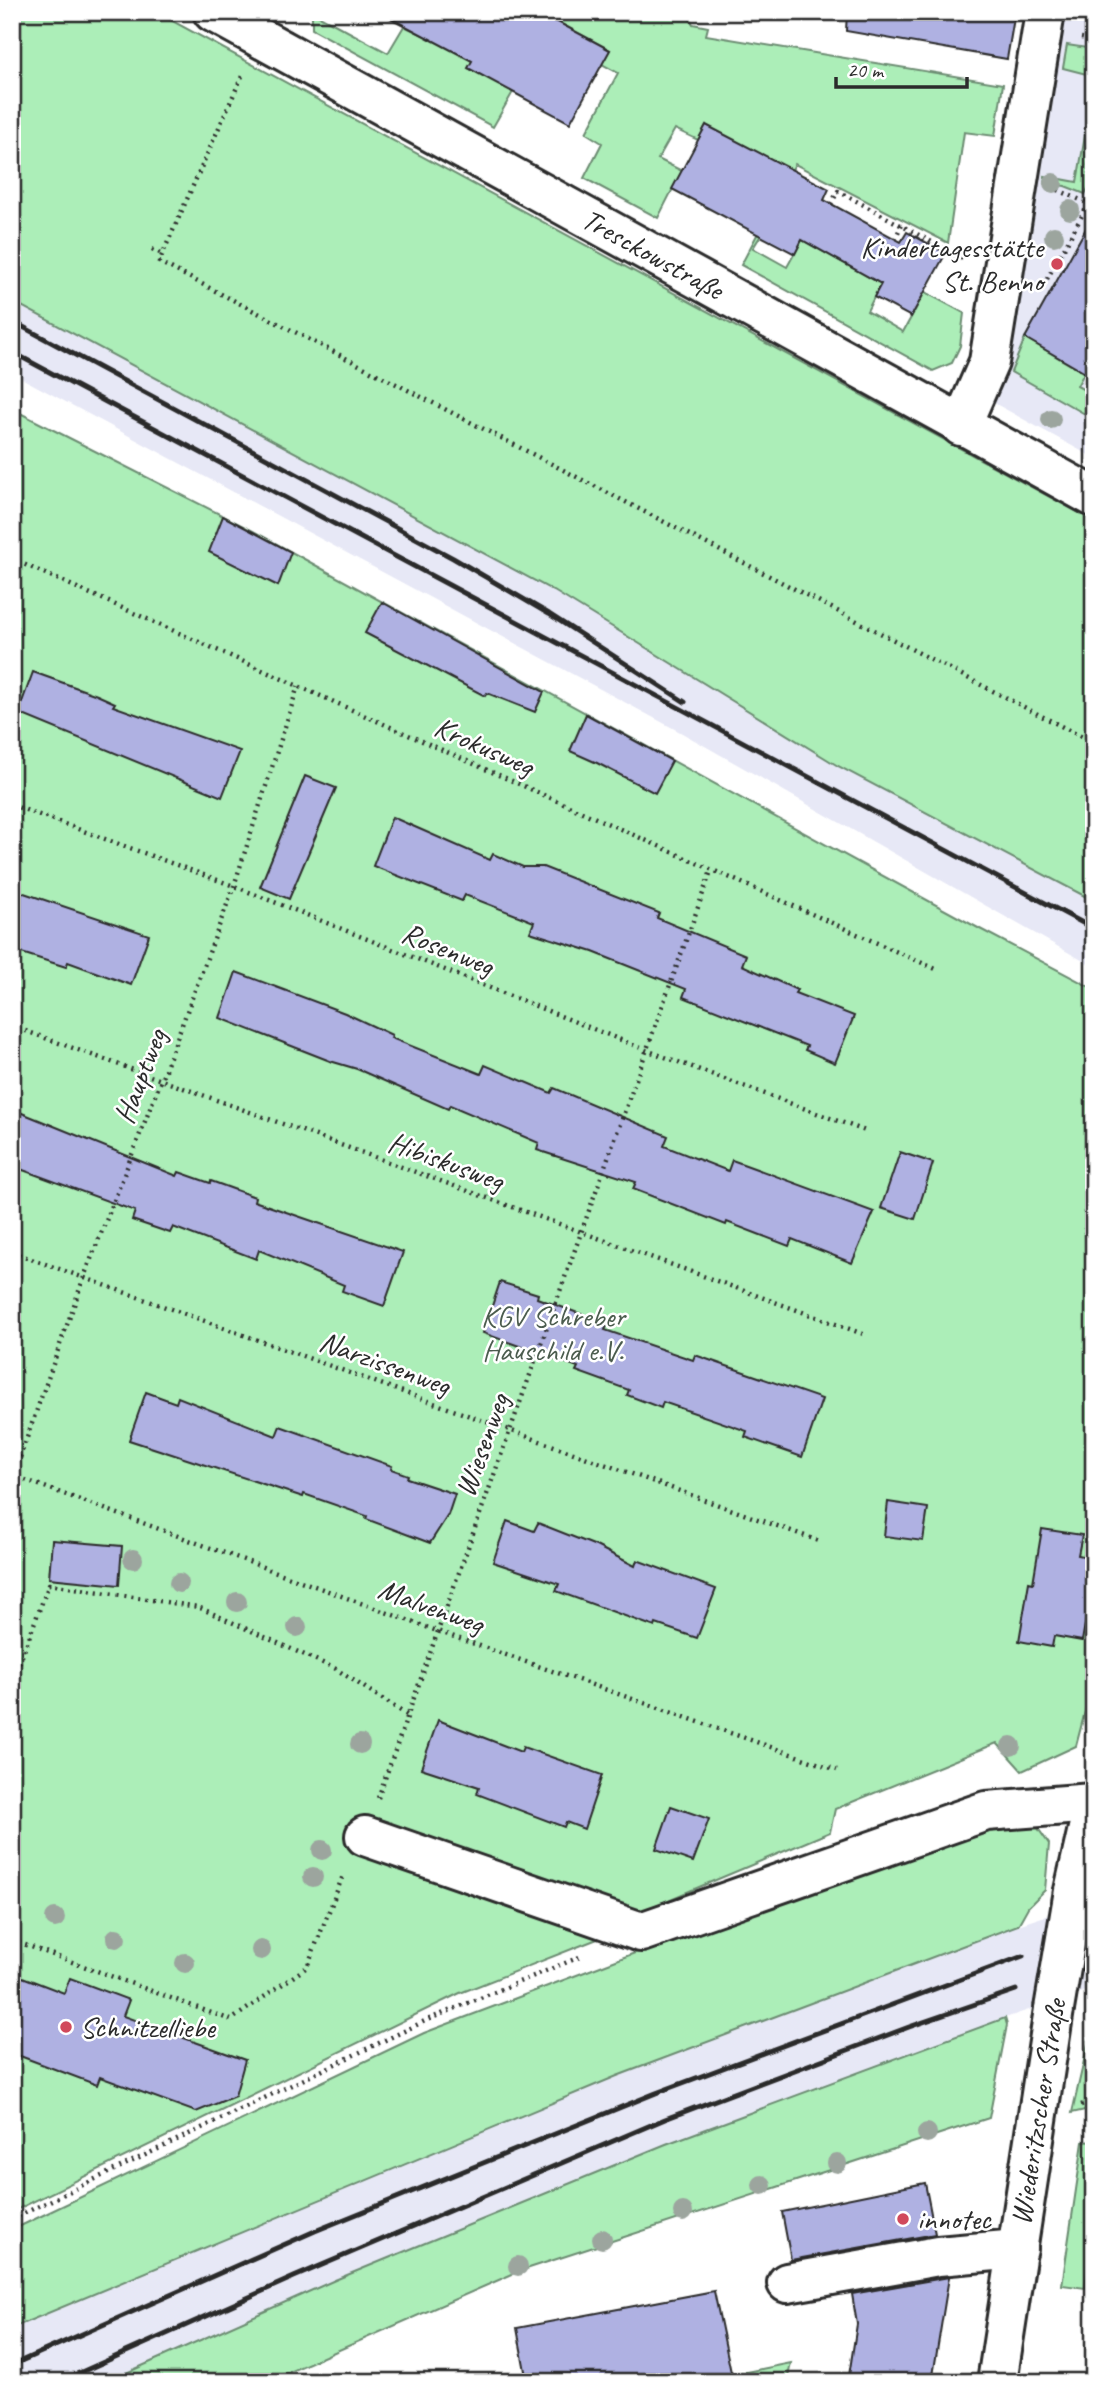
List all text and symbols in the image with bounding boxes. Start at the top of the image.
scale bar [836,46,968,90]
text: 20 m [847,57,885,83]
street label: Tresckowstraße [576,200,732,309]
place label: Kindertagesstätte St. Benno [861,228,1046,300]
marker: Kindertagesstätte St. Benno [1049,256,1065,272]
street label: Krokusweg [429,707,542,786]
street label: Rosenweg [396,913,501,985]
street label: Hauptweg [105,1022,176,1129]
street label: Hibiskusweg [383,1123,511,1200]
park label: KGV Schreber Hauschild e.V. [481,1297,627,1369]
street label: Narzissenweg [314,1322,457,1405]
street label: Wiesenweg [446,1387,519,1502]
street label: Malvenweg [373,1570,491,1643]
street label: Wiederitzscher Straße [1001,1994,1075,2227]
place label: Schnitzelliebe [80,2008,217,2046]
marker: Schnitzelliebe [58,2019,74,2035]
place label: innotec [917,2200,992,2238]
marker: innotec [895,2211,911,2227]

